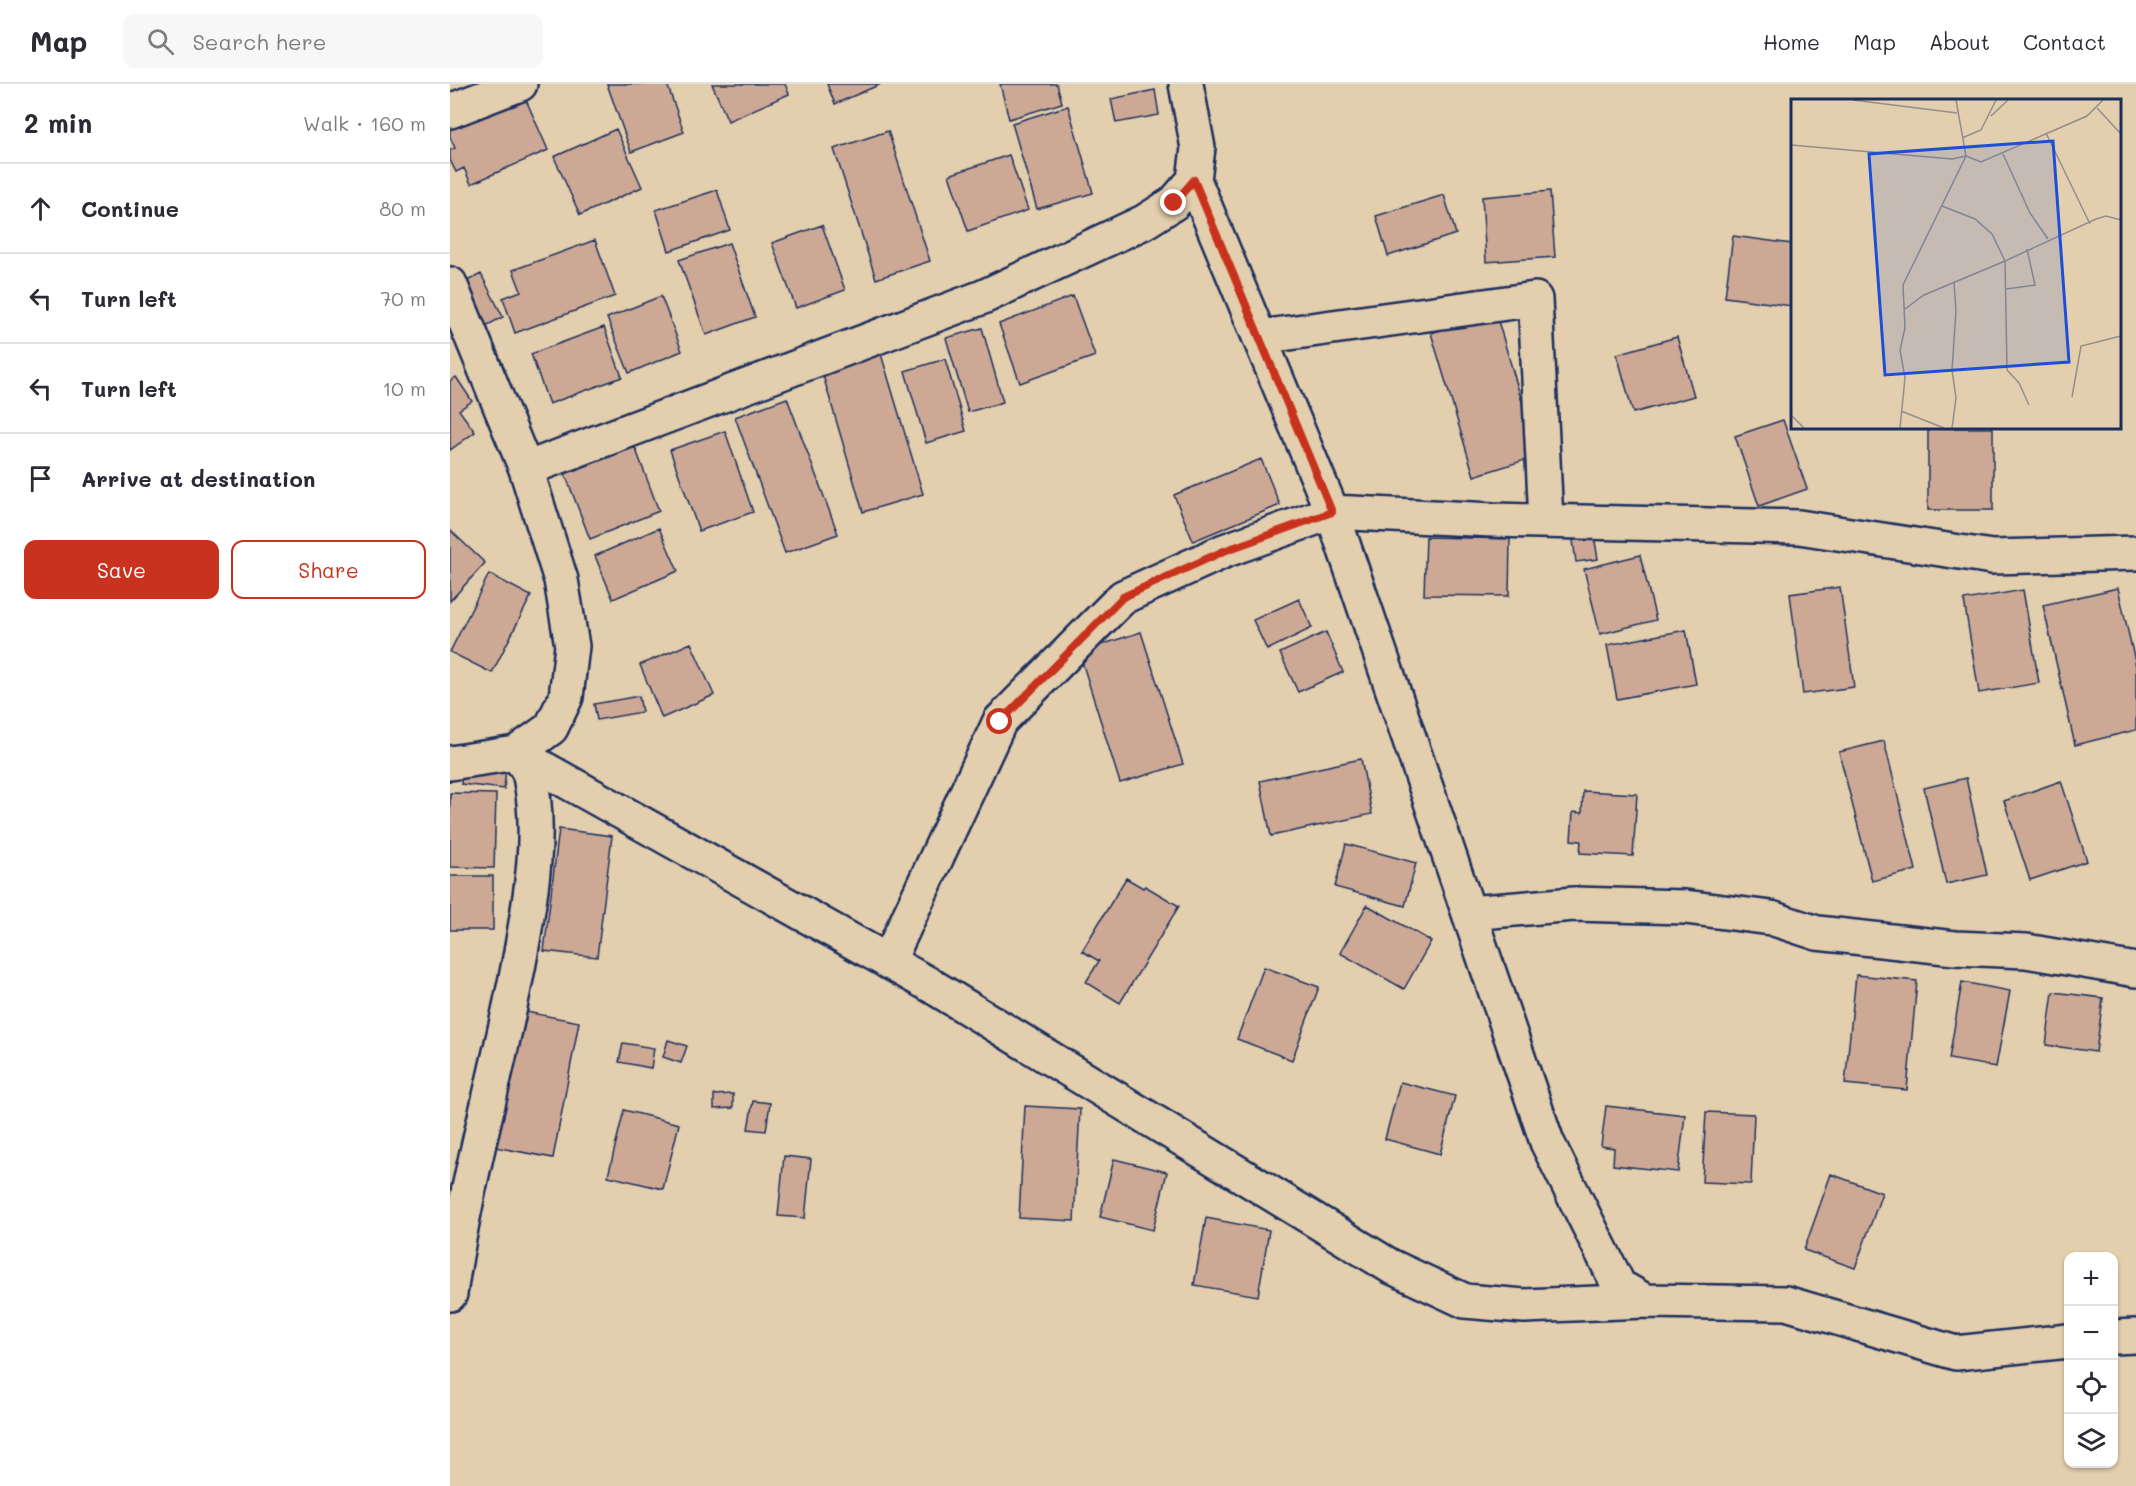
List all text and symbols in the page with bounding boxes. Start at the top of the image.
search box [123,14,543,68]
text: Map [30,23,87,59]
icon: search [144,25,177,58]
text: Search here [192,27,326,56]
text: Home [1763,28,1820,55]
text: Map [1853,28,1896,55]
text: About [1929,28,1990,55]
text: Contact [2023,28,2106,55]
inset map [1791,99,2121,429]
text: 2 min [24,106,92,140]
text: Walk · 160 m [303,110,426,136]
route end [1160,189,1186,215]
icon: ahead [24,192,57,225]
text: Continue [81,194,179,223]
text: 80 m [379,195,426,221]
icon: left [24,282,57,315]
text: Turn left [81,284,177,313]
text: 70 m [380,285,426,311]
icon: left [24,372,57,405]
text: Turn left [81,374,177,403]
text: 10 m [382,375,426,401]
icon: arrive [24,462,57,495]
text: Arrive at destination [81,464,316,493]
button: Save [24,540,219,599]
button: Share [231,540,426,599]
route start [986,708,1012,734]
map controls [2064,1252,2118,1468]
button: + [2064,1252,2118,1306]
button: − [2064,1306,2118,1360]
button: locate [2064,1360,2118,1414]
button: layers [2064,1414,2118,1468]

